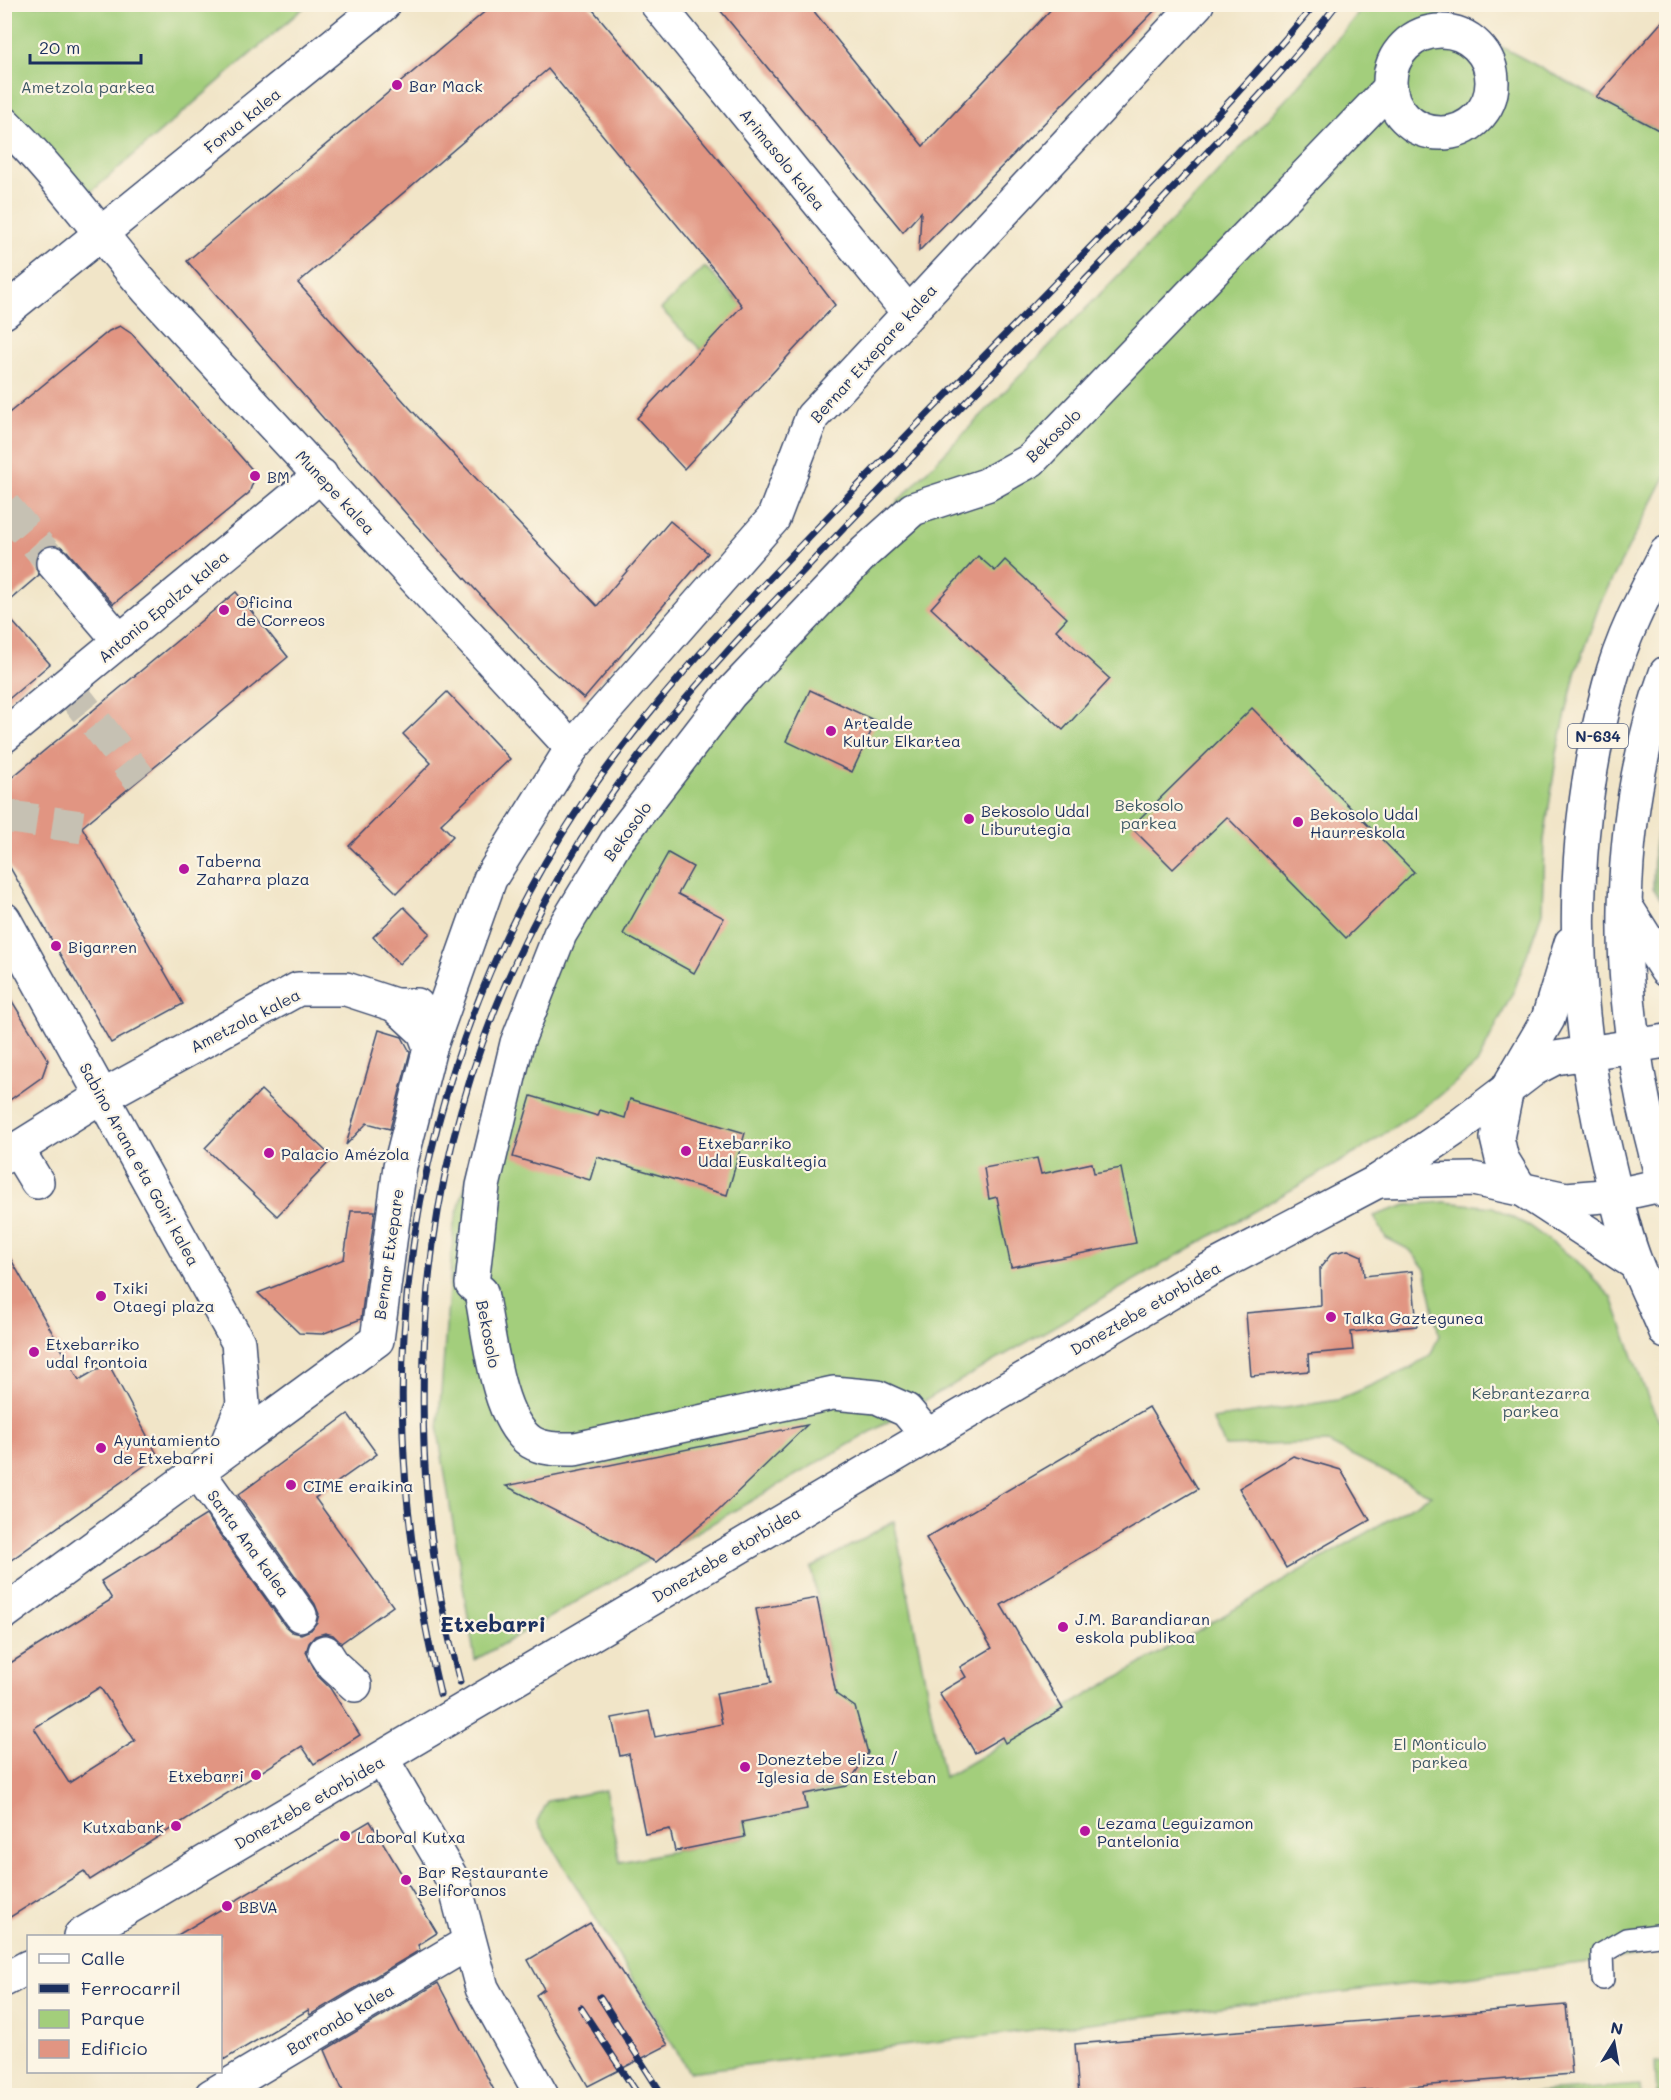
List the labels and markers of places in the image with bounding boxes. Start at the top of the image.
place label: Bar Mack [409,75,483,96]
marker: Bar Mack [390,78,404,92]
place label: BM [267,466,290,487]
marker: BM [248,469,262,483]
place label: Oficina de Correos [236,591,325,630]
marker: Oficina de Correos [217,603,231,617]
place label: Artealde Kultur Elkartea [843,712,961,751]
marker: Artealde Kultur Elkartea [824,724,838,738]
place label: Bekosolo Udal Liburutegia [981,800,1090,839]
place label: Bekosolo Udal Haurreskola [1310,803,1419,842]
marker: Bekosolo Udal Liburutegia [962,812,976,826]
marker: Bekosolo Udal Haurreskola [1291,815,1305,829]
place label: Taberna Zaharra plaza [196,850,310,889]
marker: Taberna Zaharra plaza [177,862,191,876]
place label: Bigarren [68,936,137,957]
marker: Bigarren [49,939,63,953]
place label: Etxebarriko Udal Euskaltegia [698,1132,827,1171]
place label: Palacio Amézola [281,1143,410,1164]
marker: Etxebarriko Udal Euskaltegia [679,1144,693,1158]
marker: Palacio Amézola [262,1146,276,1160]
place label: Txiki Otaegi plaza [113,1277,215,1316]
marker: Txiki Otaegi plaza [94,1289,108,1303]
place label: Talka Gaztegunea [1343,1307,1484,1328]
marker: Talka Gaztegunea [1324,1310,1338,1324]
place label: Etxebarriko udal frontoia [46,1333,148,1372]
marker: Etxebarriko udal frontoia [27,1345,41,1359]
place label: Ayuntamiento de Etxebarri [113,1429,220,1468]
marker: Ayuntamiento de Etxebarri [94,1441,108,1455]
place label: CIME eraikina [303,1475,414,1496]
marker: CIME eraikina [284,1478,298,1492]
place label: J.M. Barandiaran eskola publikoa [1075,1608,1210,1647]
marker: J.M. Barandiaran eskola publikoa [1056,1620,1070,1634]
place label: Doneztebe eliza / Iglesia de San Esteban [757,1748,936,1787]
marker: Doneztebe eliza / Iglesia de San Esteban [738,1760,752,1774]
place label: Etxebarri [169,1765,244,1786]
marker: Etxebarri [249,1768,263,1782]
place label: Lezama Leguizamon Pantelonia [1097,1812,1253,1851]
place label: Kutxabank [83,1816,164,1837]
marker: Kutxabank [169,1819,183,1833]
marker: Lezama Leguizamon Pantelonia [1078,1824,1092,1838]
place label: Laboral Kutxa [357,1826,466,1847]
marker: Laboral Kutxa [338,1829,352,1843]
place label: Bar Restaurante Beliforanos [418,1861,549,1900]
marker: Bar Restaurante Beliforanos [399,1873,413,1887]
place label: BBVA [239,1896,278,1917]
marker: BBVA [220,1899,234,1913]

